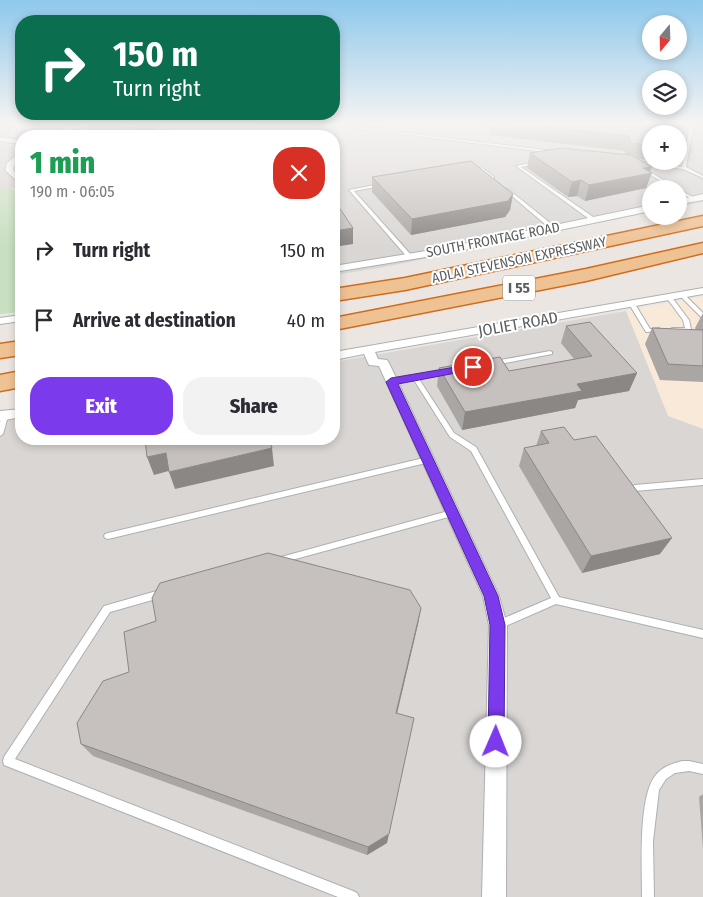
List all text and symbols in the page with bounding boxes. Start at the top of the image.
north arrow [642,15,688,60]
map controls [642,15,687,225]
text: 150 m [113,33,198,75]
icon: right [30,35,95,100]
button: layers [642,70,687,115]
text: Turn right [113,75,201,102]
button: + [642,125,687,170]
text: 1 min [30,145,95,181]
button: close [273,147,325,199]
button: − [642,180,687,225]
text: 190 m · 06:05 [30,182,115,201]
street label: SOUTH FRONTAGE ROAD [425,219,561,261]
street label: ADLAI STEVENSON EXPRESSWAY [430,233,608,287]
icon: right [30,236,58,264]
text: Turn right [73,239,150,262]
text: 150 m [280,239,325,262]
road number: I 55 [503,276,535,300]
icon: arrive [30,306,58,334]
street label: JOLIET ROAD [477,308,559,340]
text: Arrive at destination [73,309,236,332]
text: 40 m [287,309,325,332]
pin [452,346,494,388]
icon: arrive [459,353,487,381]
button: Exit [30,377,173,435]
button: Share [183,377,325,435]
position arrow [469,715,521,767]

